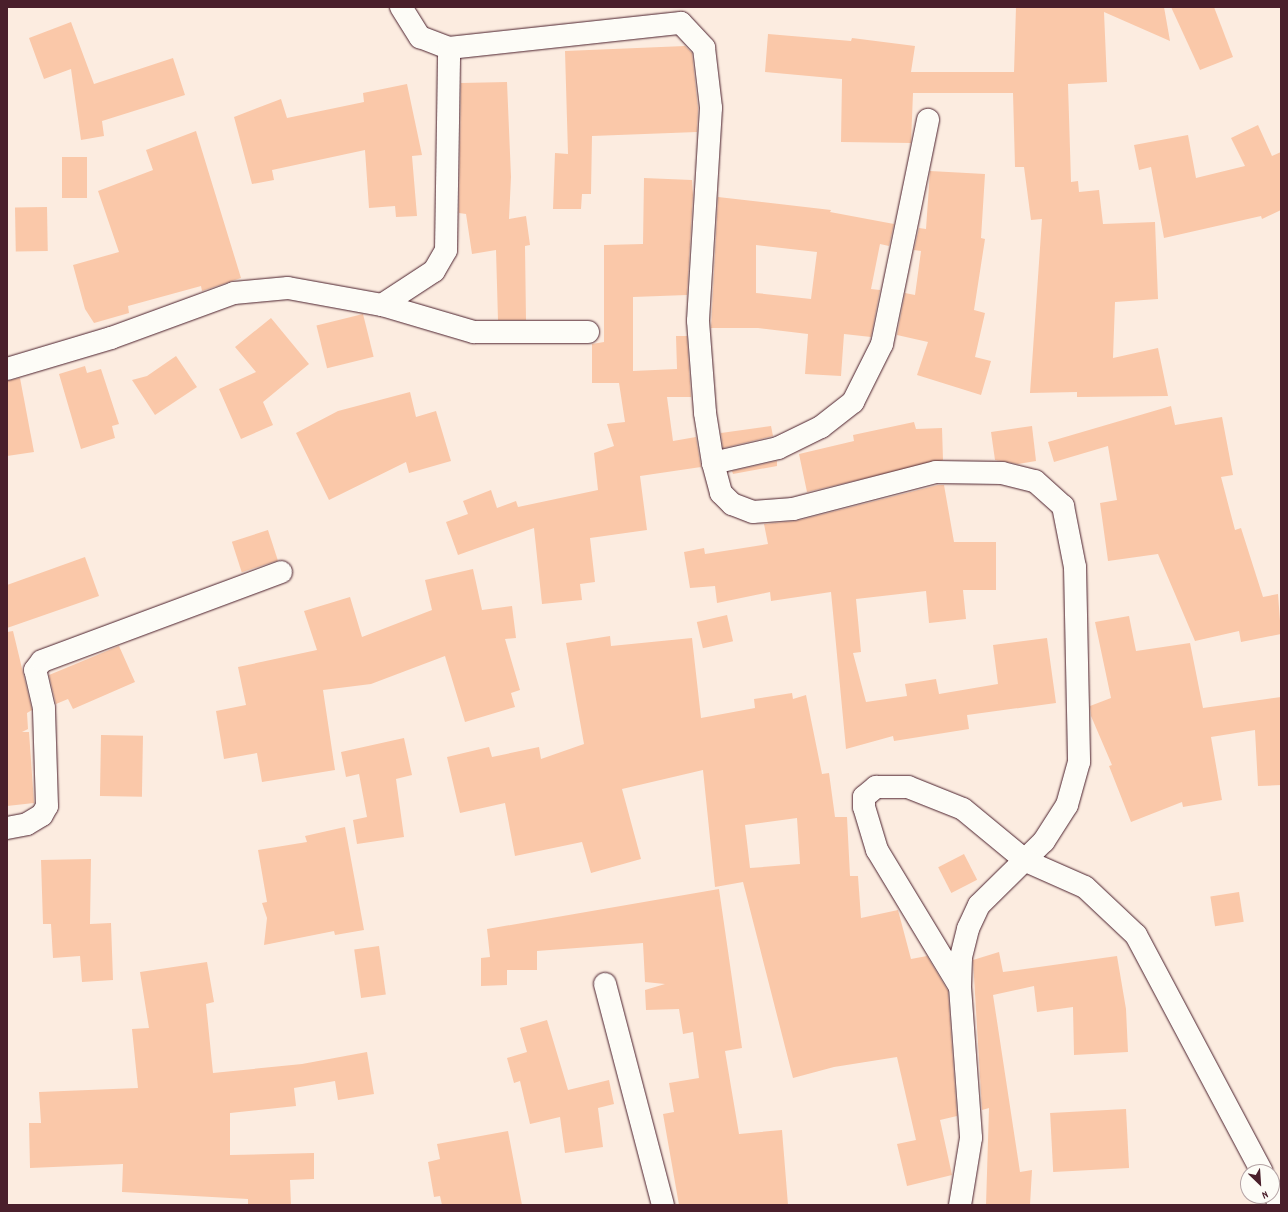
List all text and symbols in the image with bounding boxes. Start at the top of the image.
north arrow [1240,1164,1280,1204]
text: N [1259,1186,1270,1202]

